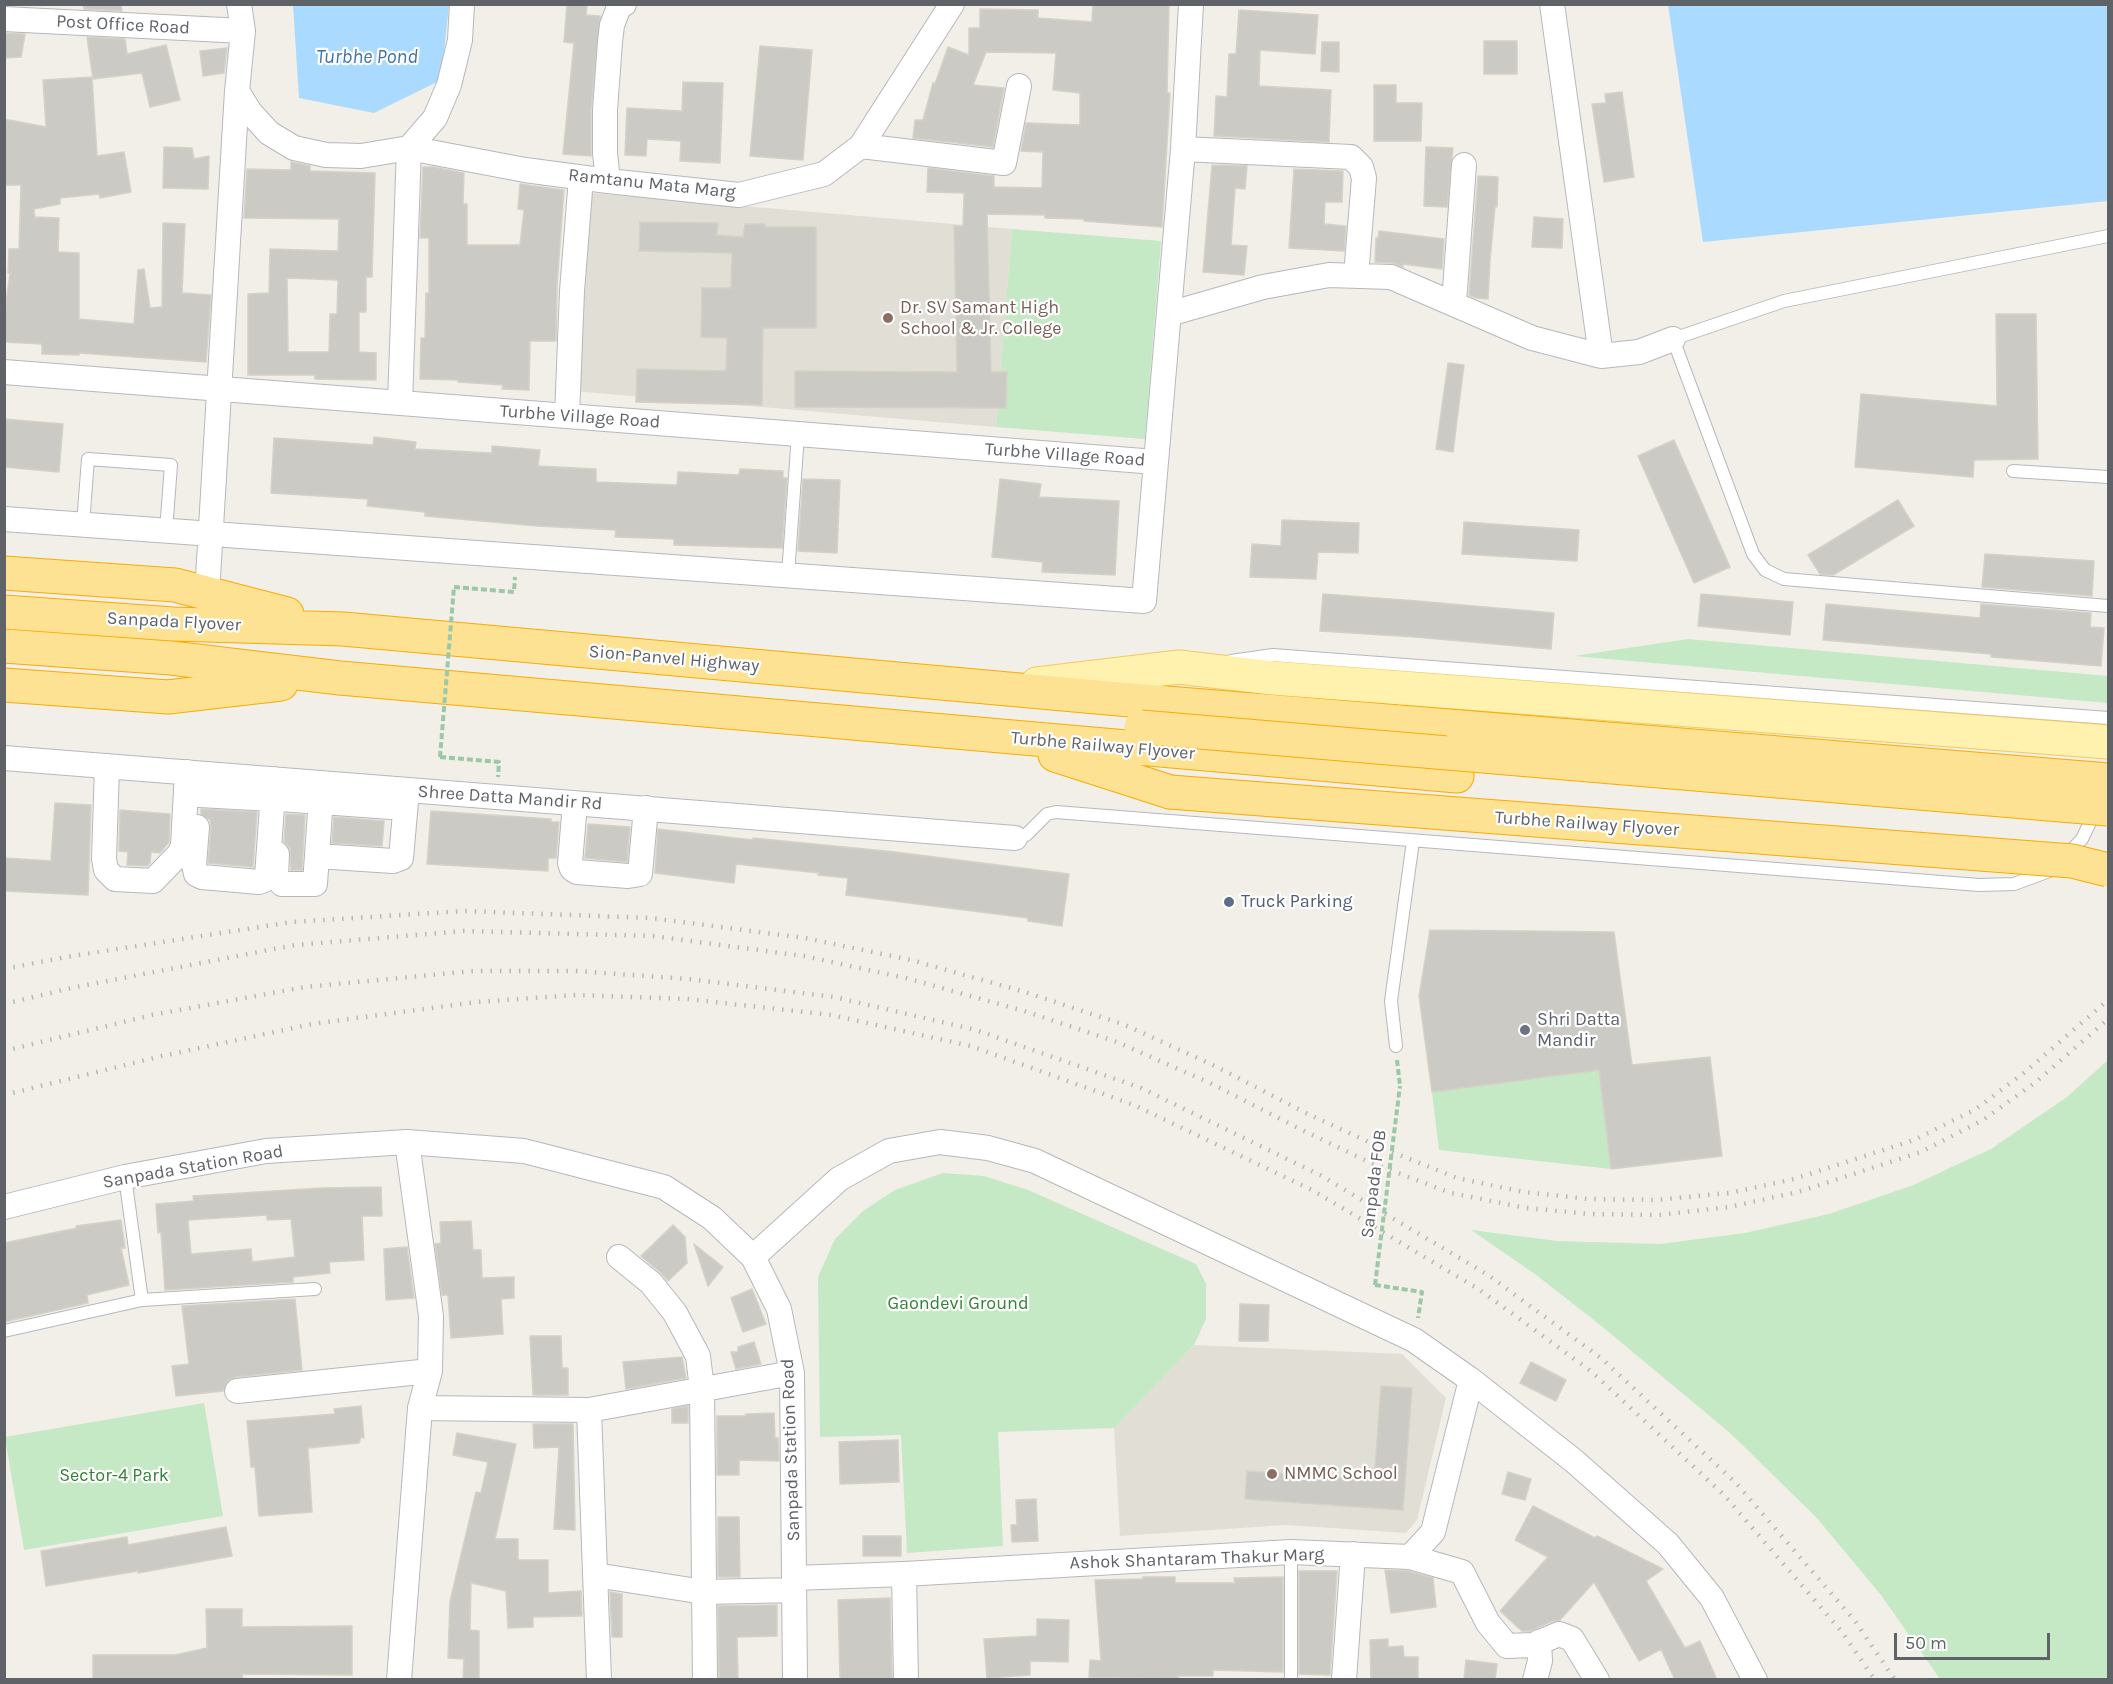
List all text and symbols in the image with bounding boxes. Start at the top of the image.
street label: Post Office Road [56,11,190,39]
water label: Turbhe Pond [316,45,418,69]
street label: Ramtanu Mata Marg [567,164,737,204]
place label: Dr. SV Samant High School & Jr. College [900,297,1062,340]
marker: Dr. SV Samant High School & Jr. College [881,311,895,325]
street label: Turbhe Village Road [499,401,661,433]
street label: Turbhe Village Road [984,439,1146,471]
street label: Sanpada Flyover [106,608,242,636]
street label: Sion-Panvel Highway [588,641,760,677]
street label: Turbhe Railway Flyover [1010,727,1196,765]
street label: Shree Datta Mandir Rd [417,781,603,815]
street label: Turbhe Railway Flyover [1494,807,1680,841]
place label: Truck Parking [1241,891,1353,913]
marker: Truck Parking [1222,895,1236,909]
place label: Shri Datta Mandir [1537,1009,1620,1052]
marker: Shri Datta Mandir [1518,1023,1532,1037]
street label: Sanpada FOB [1357,1129,1391,1239]
street label: Sanpada Station Road [101,1140,285,1194]
park label: Gaondevi Ground [887,1293,1029,1315]
street label: Sanpada Station Road [777,1358,805,1542]
place label: NMMC School [1284,1463,1398,1485]
park label: Sector-4 Park [59,1465,169,1487]
marker: NMMC School [1265,1467,1279,1481]
street label: Ashok Shantaram Thakur Marg [1069,1544,1325,1574]
scale bar [1897,1621,2053,1659]
text: 50 m [1905,1632,1947,1654]

